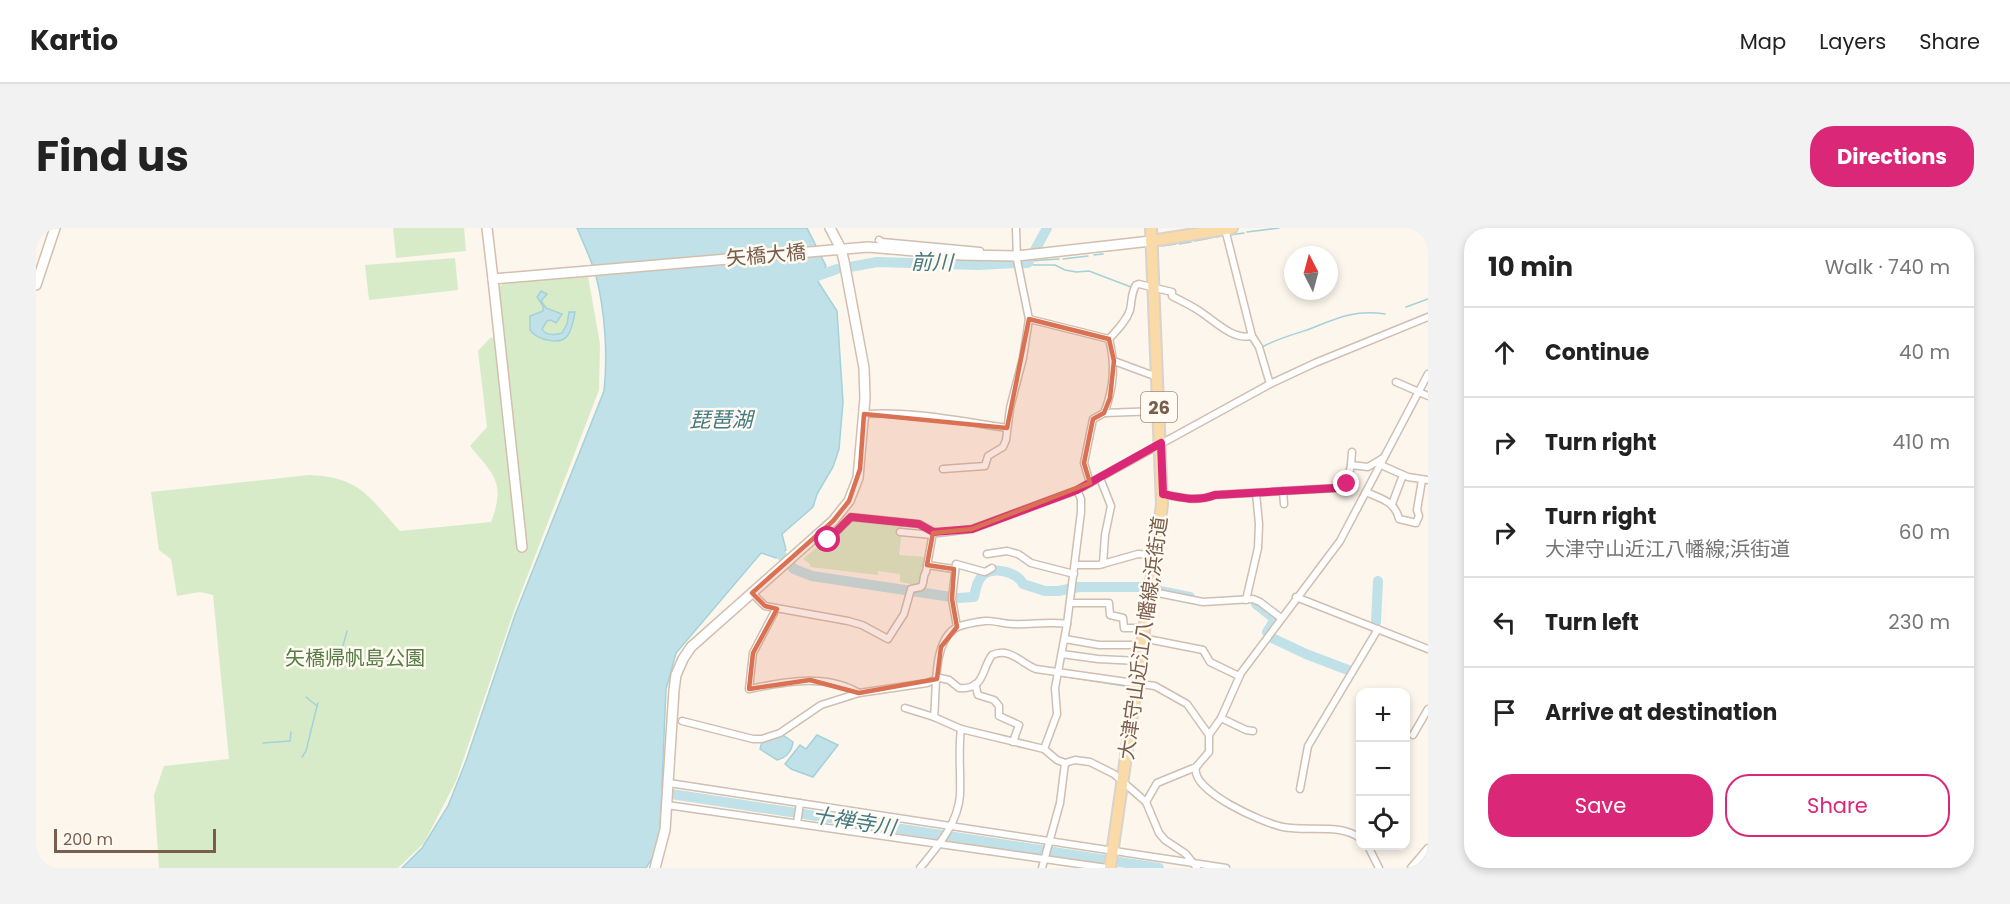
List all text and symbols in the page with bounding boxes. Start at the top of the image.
text: Kartio [30,21,118,60]
text: Map [1740,27,1786,56]
text: Layers [1819,27,1886,56]
text: Share [1919,27,1980,56]
button: Directions [1810,126,1974,187]
text: Find us [36,127,189,186]
street label: 矢橋大橋 [725,238,807,272]
north arrow [1284,246,1338,300]
water label: 前川 [911,247,955,277]
text: 10 min [1488,249,1573,285]
text: Walk · 740 m [1825,253,1950,281]
icon: ahead [1488,336,1521,369]
text: Continue [1545,337,1649,368]
text: 40 m [1899,338,1950,366]
road number: 26 [1141,392,1177,422]
water label: 琵琶湖 [690,405,755,434]
icon: right [1488,426,1521,459]
text: Turn right [1545,427,1656,458]
text: 410 m [1893,428,1950,456]
route end [1333,470,1359,496]
text: Turn right [1545,501,1656,532]
street label: 大津守山近江八幡線;浜街道 [1112,515,1174,761]
icon: right [1488,516,1521,549]
text: 60 m [1899,518,1950,546]
route start [814,526,840,552]
text: 大津守山近江八幡線;浜街道 [1545,535,1790,563]
icon: left [1488,606,1521,639]
text: Turn left [1545,607,1639,638]
text: 230 m [1888,608,1950,636]
park label: 矢橋帰帆島公園 [285,644,425,672]
map controls [1356,688,1410,850]
button: + [1356,688,1410,742]
icon: arrive [1488,696,1521,729]
text: Arrive at destination [1545,697,1777,728]
button: − [1356,742,1410,796]
button: Save [1488,774,1713,837]
button: Share [1725,774,1950,837]
button: locate [1356,796,1410,850]
water label: 十禅寺川 [810,800,900,842]
scale bar [54,826,216,854]
text: 200 m [63,828,113,851]

